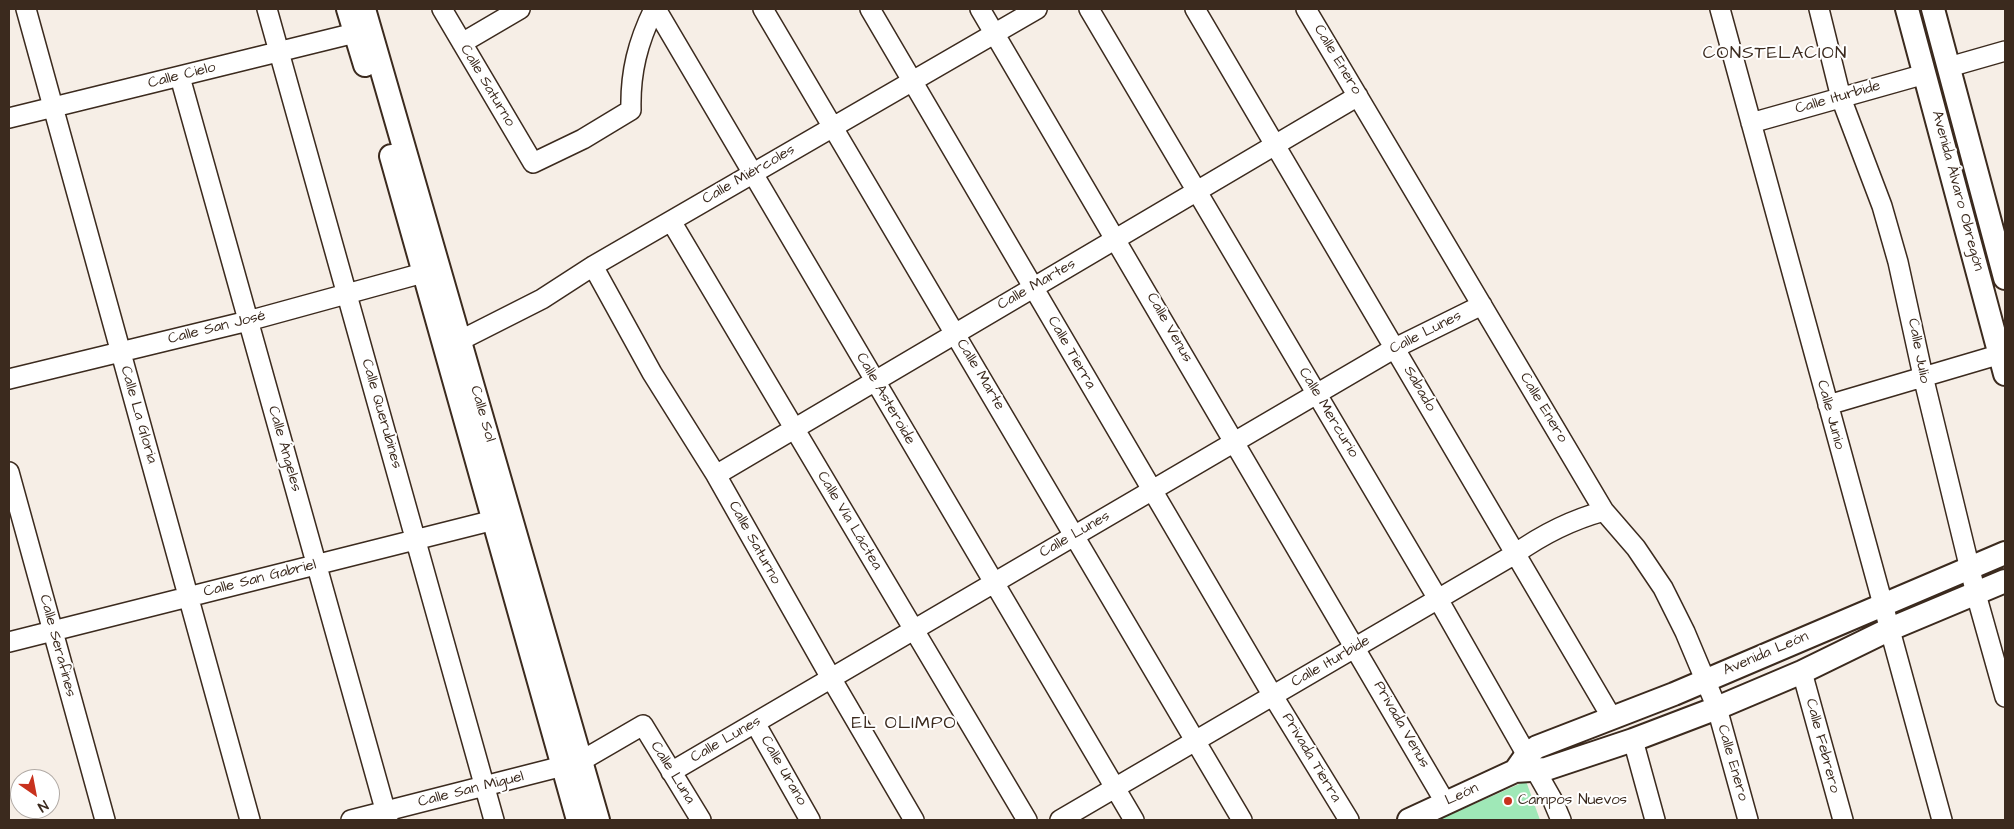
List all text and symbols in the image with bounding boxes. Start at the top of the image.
street label: Calle Enero [1309,22,1365,98]
street label: Calle Saturno [456,42,518,130]
district label: CONSTELACION [1701,43,1849,65]
street label: Calle Cielo [146,59,218,93]
street label: Calle Iturbide [1793,77,1883,119]
street label: Avenida Álvaro Obregón [1927,109,1987,273]
street label: Calle Miércoles [699,141,799,209]
street label: Calle Martes [995,255,1079,315]
street label: Calle Venus [1142,290,1196,366]
street label: Calle San José [166,307,268,349]
street label: Calle Lunes [1387,307,1465,359]
street label: Calle Tierra [1043,313,1099,393]
street label: Calle Julio [1903,317,1933,385]
street label: Calle Marte [952,336,1008,414]
street label: Calle Asteroide [851,350,919,448]
street label: Calle Querubines [357,357,405,471]
street label: Sabado [1399,363,1439,415]
street label: Calle La Gloria [116,364,160,466]
street label: Calle Mercurio [1294,365,1362,461]
street label: Calle Enero [1515,370,1571,446]
street label: Calle Junio [1812,378,1848,452]
street label: Calle Sol [465,384,499,444]
street label: Calle Ángeles [263,404,305,494]
street label: Calle Vía Láctea [813,468,885,574]
street label: Calle Saturno [724,498,784,588]
street label: Calle Lunes [1037,508,1113,562]
street label: Calle San Gabriel [202,556,318,602]
street label: Calle Serafines [35,593,79,699]
street label: Avenida León [1721,628,1811,680]
street label: Calle Iturbide [1288,632,1374,692]
street label: Privada Venus [1369,678,1433,772]
street label: Calle Febrero [1801,697,1843,795]
street label: Privada Tierra [1277,710,1345,806]
street label: Calle Lunes [688,713,764,767]
district label: EL OLIMPO [850,713,958,735]
street label: Calle Enero [1713,723,1751,803]
street label: Calle Urano [756,733,810,809]
street label: Calle Luna [646,738,698,808]
street label: Calle San Miguel [416,768,526,812]
north arrow [10,769,60,819]
street label: León [1443,780,1481,810]
place label: Campos Nuevos [1518,792,1627,810]
text: N [33,795,52,817]
marker: Campos Nuevos [1502,795,1514,807]

